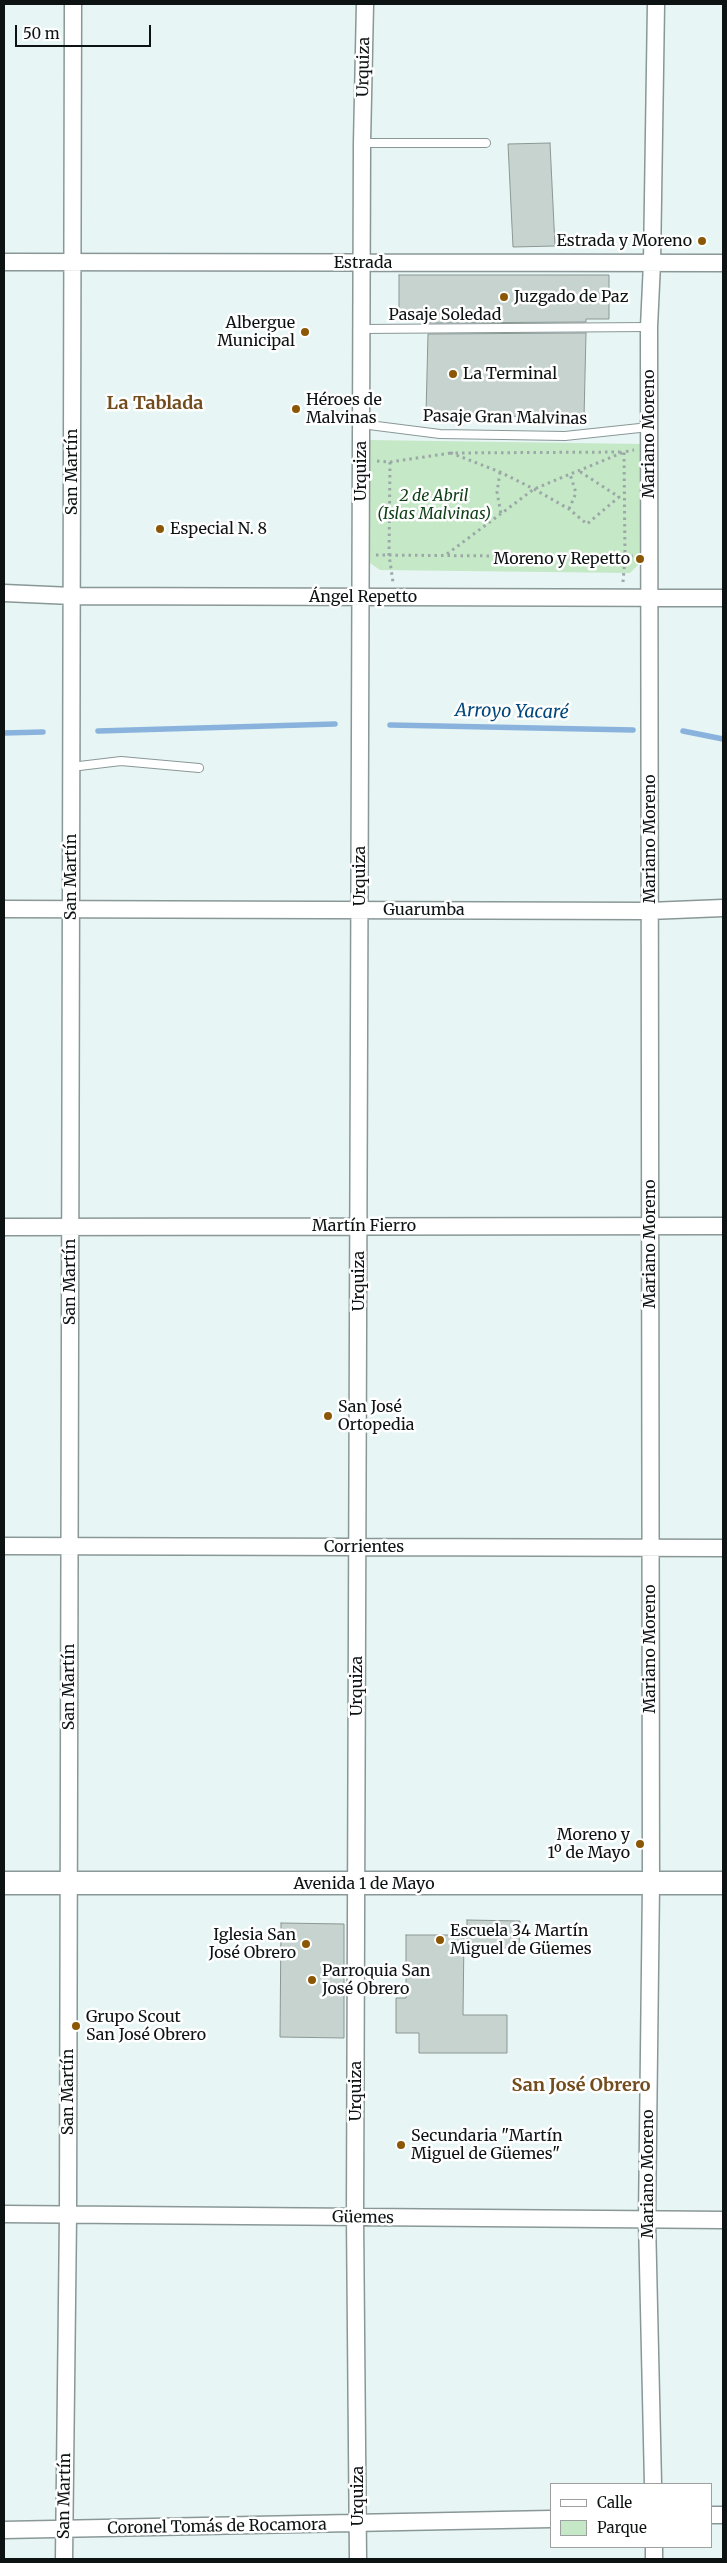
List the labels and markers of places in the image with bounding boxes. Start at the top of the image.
place label: Estrada y Moreno [556,231,692,251]
marker: Estrada y Moreno [696,235,708,247]
place label: Juzgado de Paz [514,287,628,307]
marker: Juzgado de Paz [498,291,510,303]
place label: Albergue Municipal [217,313,295,351]
marker: Albergue Municipal [299,326,311,338]
place label: La Terminal [463,364,557,384]
marker: La Terminal [447,368,459,380]
place label: Héroes de Malvinas [306,390,382,428]
marker: Héroes de Malvinas [290,403,302,415]
place label: Especial N. 8 [170,519,267,539]
marker: Especial N. 8 [154,523,166,535]
place label: Moreno y Repetto [494,549,630,569]
marker: Moreno y Repetto [634,553,646,565]
place label: San José Ortopedia [338,1397,414,1435]
marker: San José Ortopedia [322,1410,334,1422]
place label: Moreno y 1º de Mayo [548,1825,630,1863]
marker: Moreno y 1º de Mayo [634,1838,646,1850]
place label: Escuela 34 Martín Miguel de Güemes [450,1921,592,1959]
place label: Iglesia San José Obrero [209,1925,296,1963]
marker: Escuela 34 Martín Miguel de Güemes [434,1934,446,1946]
marker: Iglesia San José Obrero [300,1938,312,1950]
place label: Parroquia San José Obrero [322,1961,430,1999]
marker: Parroquia San José Obrero [306,1974,318,1986]
place label: Grupo Scout San José Obrero [86,2007,206,2045]
marker: Grupo Scout San José Obrero [70,2020,82,2032]
place label: Secundaria "Martín Miguel de Güemes" [411,2126,563,2164]
marker: Secundaria "Martín Miguel de Güemes" [395,2139,407,2151]

